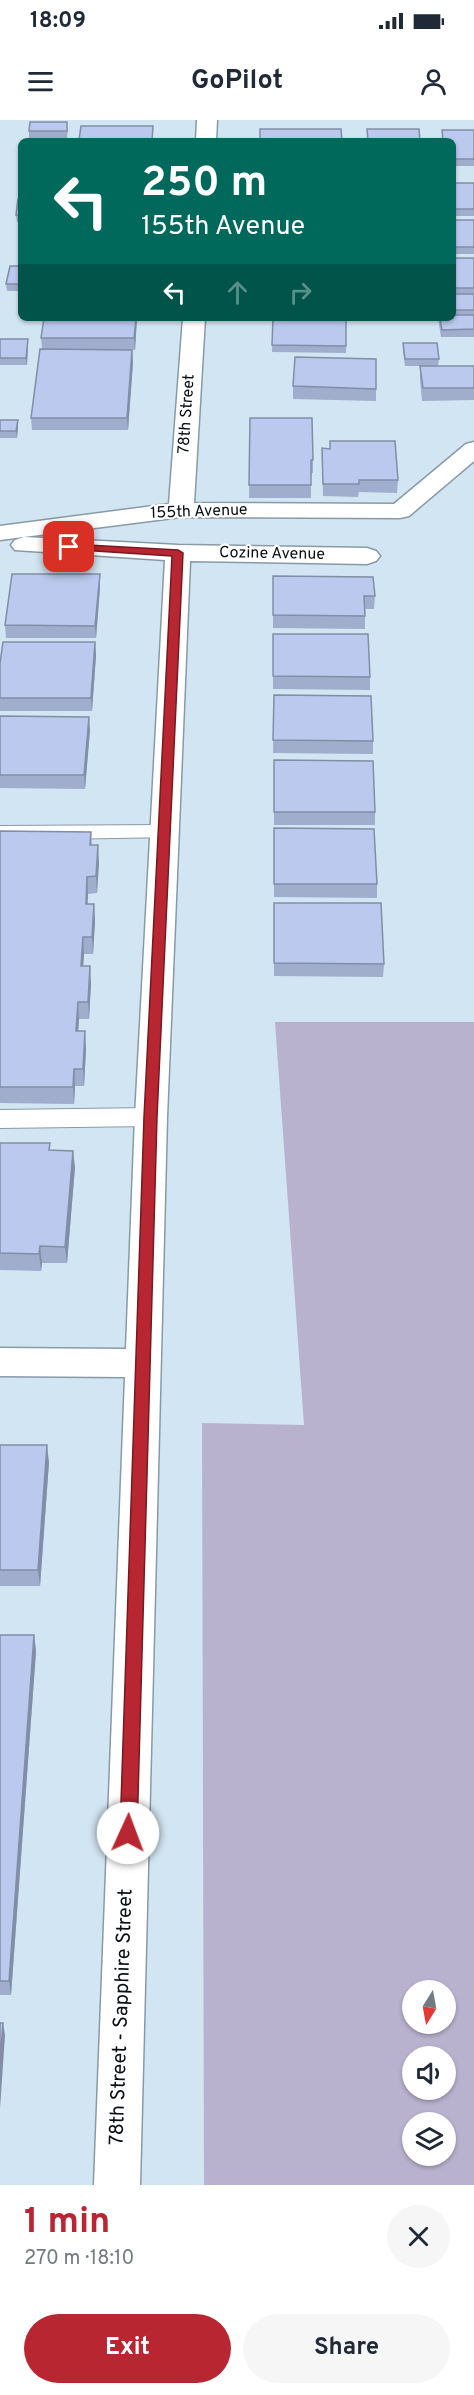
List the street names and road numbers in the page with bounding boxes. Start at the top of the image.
street label: 78th Street [174,373,200,455]
street label: 155th Avenue [150,500,248,524]
street label: Cozine Avenue [219,543,325,565]
street label: 78th Street - Sapphire Street [105,1888,139,2146]

